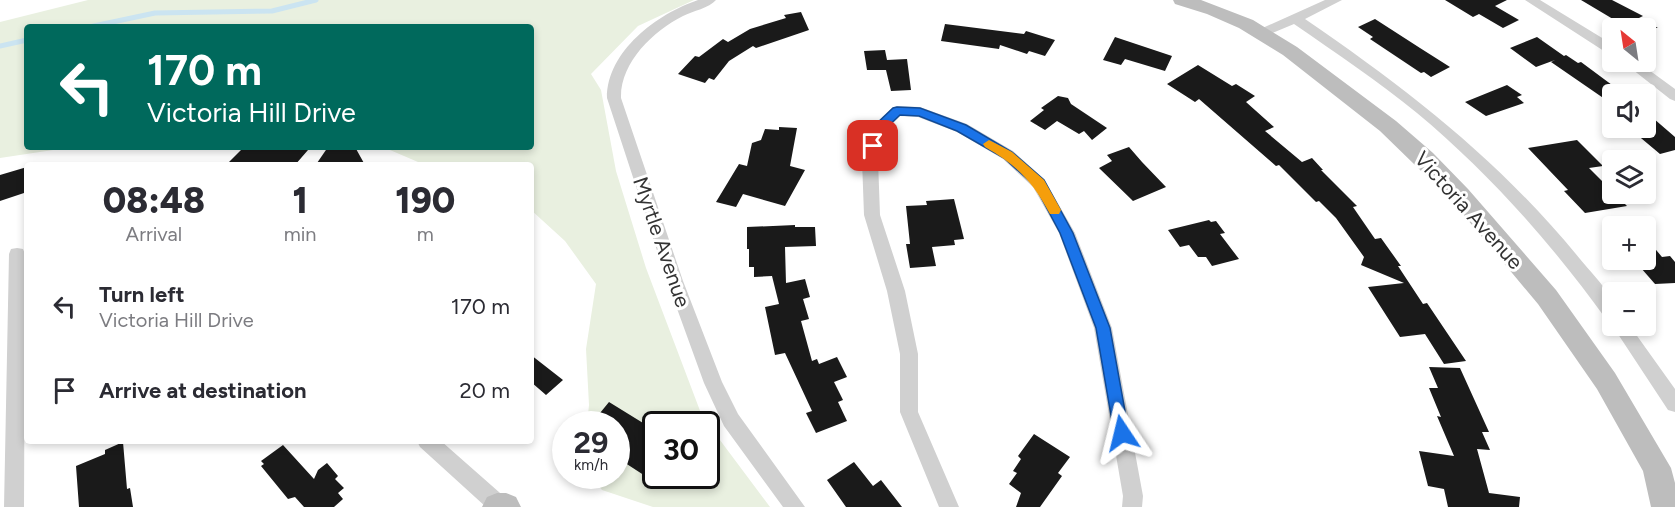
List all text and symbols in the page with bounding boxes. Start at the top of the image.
north arrow [1602,18,1656,72]
map controls [1602,18,1656,336]
text: 170 m [147,45,262,96]
icon: left [48,48,126,126]
button: sound [1602,84,1656,138]
text: Victoria Hill Drive [147,96,356,129]
pin [847,120,898,171]
icon: arrive [856,129,889,162]
street label: Victoria Avenue [1410,146,1528,274]
button: layers [1602,150,1656,204]
street label: Myrtle Avenue [628,174,696,310]
text: 08:48 [103,179,205,222]
text: 1 [292,179,308,222]
text: 190 [395,179,455,222]
button: + [1602,216,1656,270]
text: Arrival [126,222,182,246]
text: min [284,222,317,246]
text: m [417,222,434,246]
text: Turn left [99,281,185,308]
button: − [1602,282,1656,336]
icon: left [48,290,81,323]
text: 170 m [451,293,510,320]
text: Victoria Hill Drive [99,308,254,332]
icon: arrive [48,374,81,407]
text: Arrive at destination [99,377,307,404]
text: 20 m [459,377,510,404]
position arrow [1090,401,1154,465]
speed limit sign: 30 [642,411,720,489]
text: 29 [574,424,608,461]
text: km/h [574,456,608,474]

